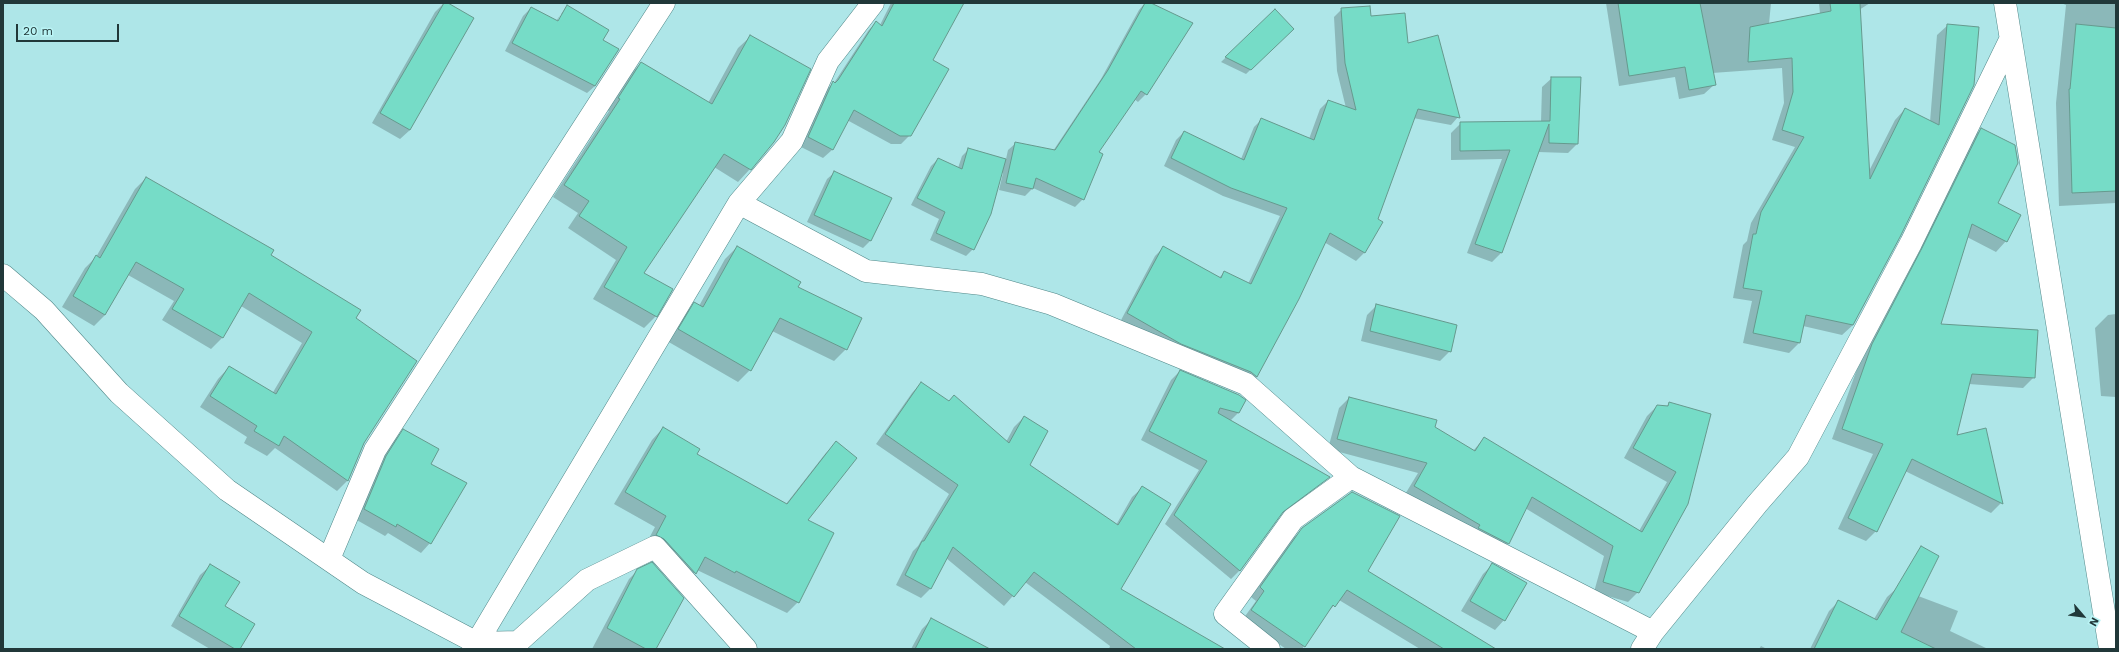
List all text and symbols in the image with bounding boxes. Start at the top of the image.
scale bar [18,16,121,42]
text: 20 m [23,24,53,38]
north arrow [2063,596,2103,636]
text: N [2086,615,2102,629]

